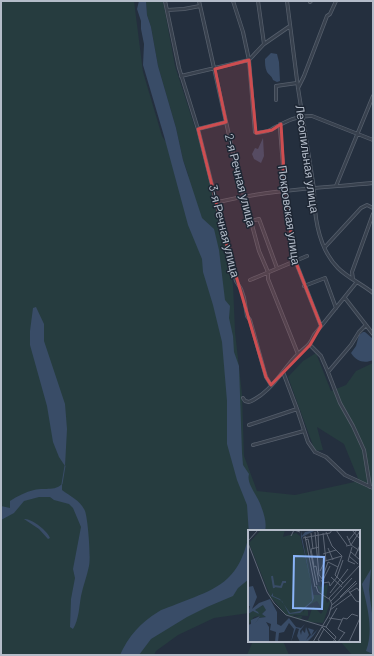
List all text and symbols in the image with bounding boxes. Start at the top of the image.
street label: Лесопильная улица [292,104,323,214]
street label: 2-я Речная улица [222,132,259,228]
street label: Покровская улица [275,164,304,266]
street label: 3-я Речная улица [206,183,243,279]
inset map [248,530,360,642]

